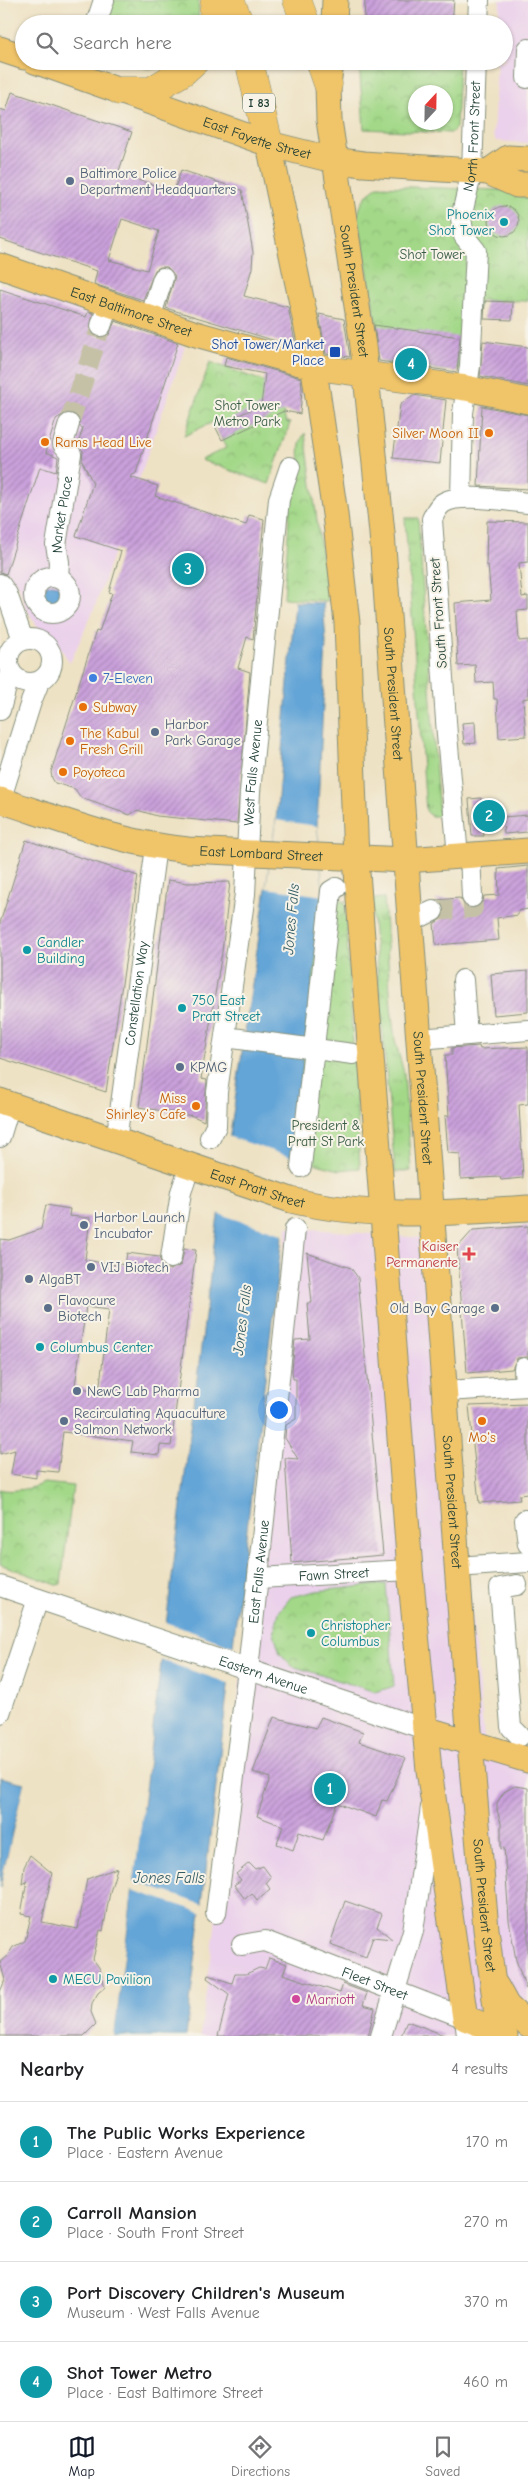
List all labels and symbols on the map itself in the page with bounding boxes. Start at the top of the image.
street label: North Front Street [459,80,484,193]
north arrow [408,85,453,130]
road number: I 83 [243,94,275,112]
street label: East Fayette Street [201,113,313,163]
place label: Baltimore Police Department Headquarters [80,165,236,198]
marker: Baltimore Police Department Headquarters [64,175,76,187]
place label: Phoenix Shot Tower [429,206,494,239]
marker: Phoenix Shot Tower [498,216,510,228]
street label: South President Street [336,224,372,359]
park label: Shot Tower [399,246,465,263]
street label: East Baltimore Street [68,283,195,341]
place label: Shot Tower/Market Place [212,336,325,369]
marker: Shot Tower/Market Place [328,345,342,359]
pin: 4 [395,345,427,383]
park label: Shot Tower Metro Park [214,397,281,430]
place label: Silver Moon II [392,425,479,442]
marker: Silver Moon II [483,427,495,439]
place label: Rams Head Live [55,434,152,451]
marker: Rams Head Live [39,436,51,448]
street label: Market Place [48,475,76,555]
pin: 3 [172,550,204,588]
street label: South Front Street [426,556,451,669]
street label: South President Street [380,627,407,762]
place label: 7-Eleven [103,670,153,687]
marker: 7-Eleven [87,672,99,684]
place label: Subway [93,699,138,716]
marker: Subway [77,701,89,713]
place label: Harbor Park Garage [165,716,241,749]
street label: West Falls Avenue [240,719,266,826]
place label: The Kabul Fresh Grill [80,725,143,758]
marker: Harbor Park Garage [149,726,161,738]
marker: The Kabul Fresh Grill [64,735,76,747]
place label: Poyoteca [73,764,126,781]
marker: Poyoteca [57,766,69,778]
pin: 2 [473,797,505,835]
street label: East Lombard Street [199,843,324,865]
water label: Jones Falls [279,882,303,956]
place label: Candler Building [37,934,85,967]
street label: Constellation Way [121,939,152,1047]
marker: Candler Building [21,944,33,956]
place label: 750 East Pratt Street [192,992,261,1025]
marker: 750 East Pratt Street [176,1002,188,1014]
street label: South President Street [409,1031,436,1166]
place label: KPMG [190,1059,227,1076]
marker: KPMG [174,1061,186,1073]
place label: Miss Shirley's Cafe [106,1090,186,1123]
marker: Miss Shirley's Cafe [190,1100,202,1112]
park label: President & Pratt St Park [288,1117,364,1150]
street label: East Pratt Street [208,1165,307,1212]
place label: Harbor Launch Incubator [94,1209,185,1242]
marker: Harbor Launch Incubator [78,1219,90,1231]
place label: Kaiser Permanente [386,1238,458,1271]
marker: Kaiser Permanente [462,1247,476,1261]
place label: VIJ Biotech [101,1259,169,1276]
marker: VIJ Biotech [85,1261,97,1273]
place label: AlgaBT [39,1271,82,1288]
marker: AlgaBT [23,1273,35,1285]
water label: Jones Falls [229,1283,255,1357]
place label: Flavocure Biotech [58,1292,116,1325]
place label: Old Bay Garage [390,1300,485,1317]
marker: Flavocure Biotech [42,1302,54,1314]
marker: Old Bay Garage [489,1302,501,1314]
place label: Columbus Center [50,1339,153,1356]
marker: Columbus Center [34,1341,46,1353]
place label: NewG Lab Pharma [87,1383,199,1400]
marker: NewG Lab Pharma [71,1385,83,1397]
your location [266,1397,292,1423]
place label: Recirculating Aquaculture Salmon Network [74,1405,226,1438]
marker: Recirculating Aquaculture Salmon Network [58,1415,70,1427]
marker: Mo's [476,1415,488,1427]
place label: Mo's [468,1429,496,1446]
street label: South President Street [439,1434,465,1570]
street label: East Falls Avenue [245,1519,273,1624]
street label: Fawn Street [298,1564,371,1585]
place label: Christopher Columbus [321,1617,391,1650]
marker: Christopher Columbus [305,1627,317,1639]
street label: Eastern Avenue [217,1652,310,1698]
pin: 1 [314,1770,346,1808]
street label: South President Street [469,1838,500,1974]
water label: Jones Falls [133,1869,205,1887]
street label: Fleet Street [339,1963,411,2004]
place label: MECU Pavilion [63,1971,151,1988]
marker: MECU Pavilion [47,1973,59,1985]
place label: Marriott [306,1991,356,2008]
marker: Marriott [290,1993,302,2005]

